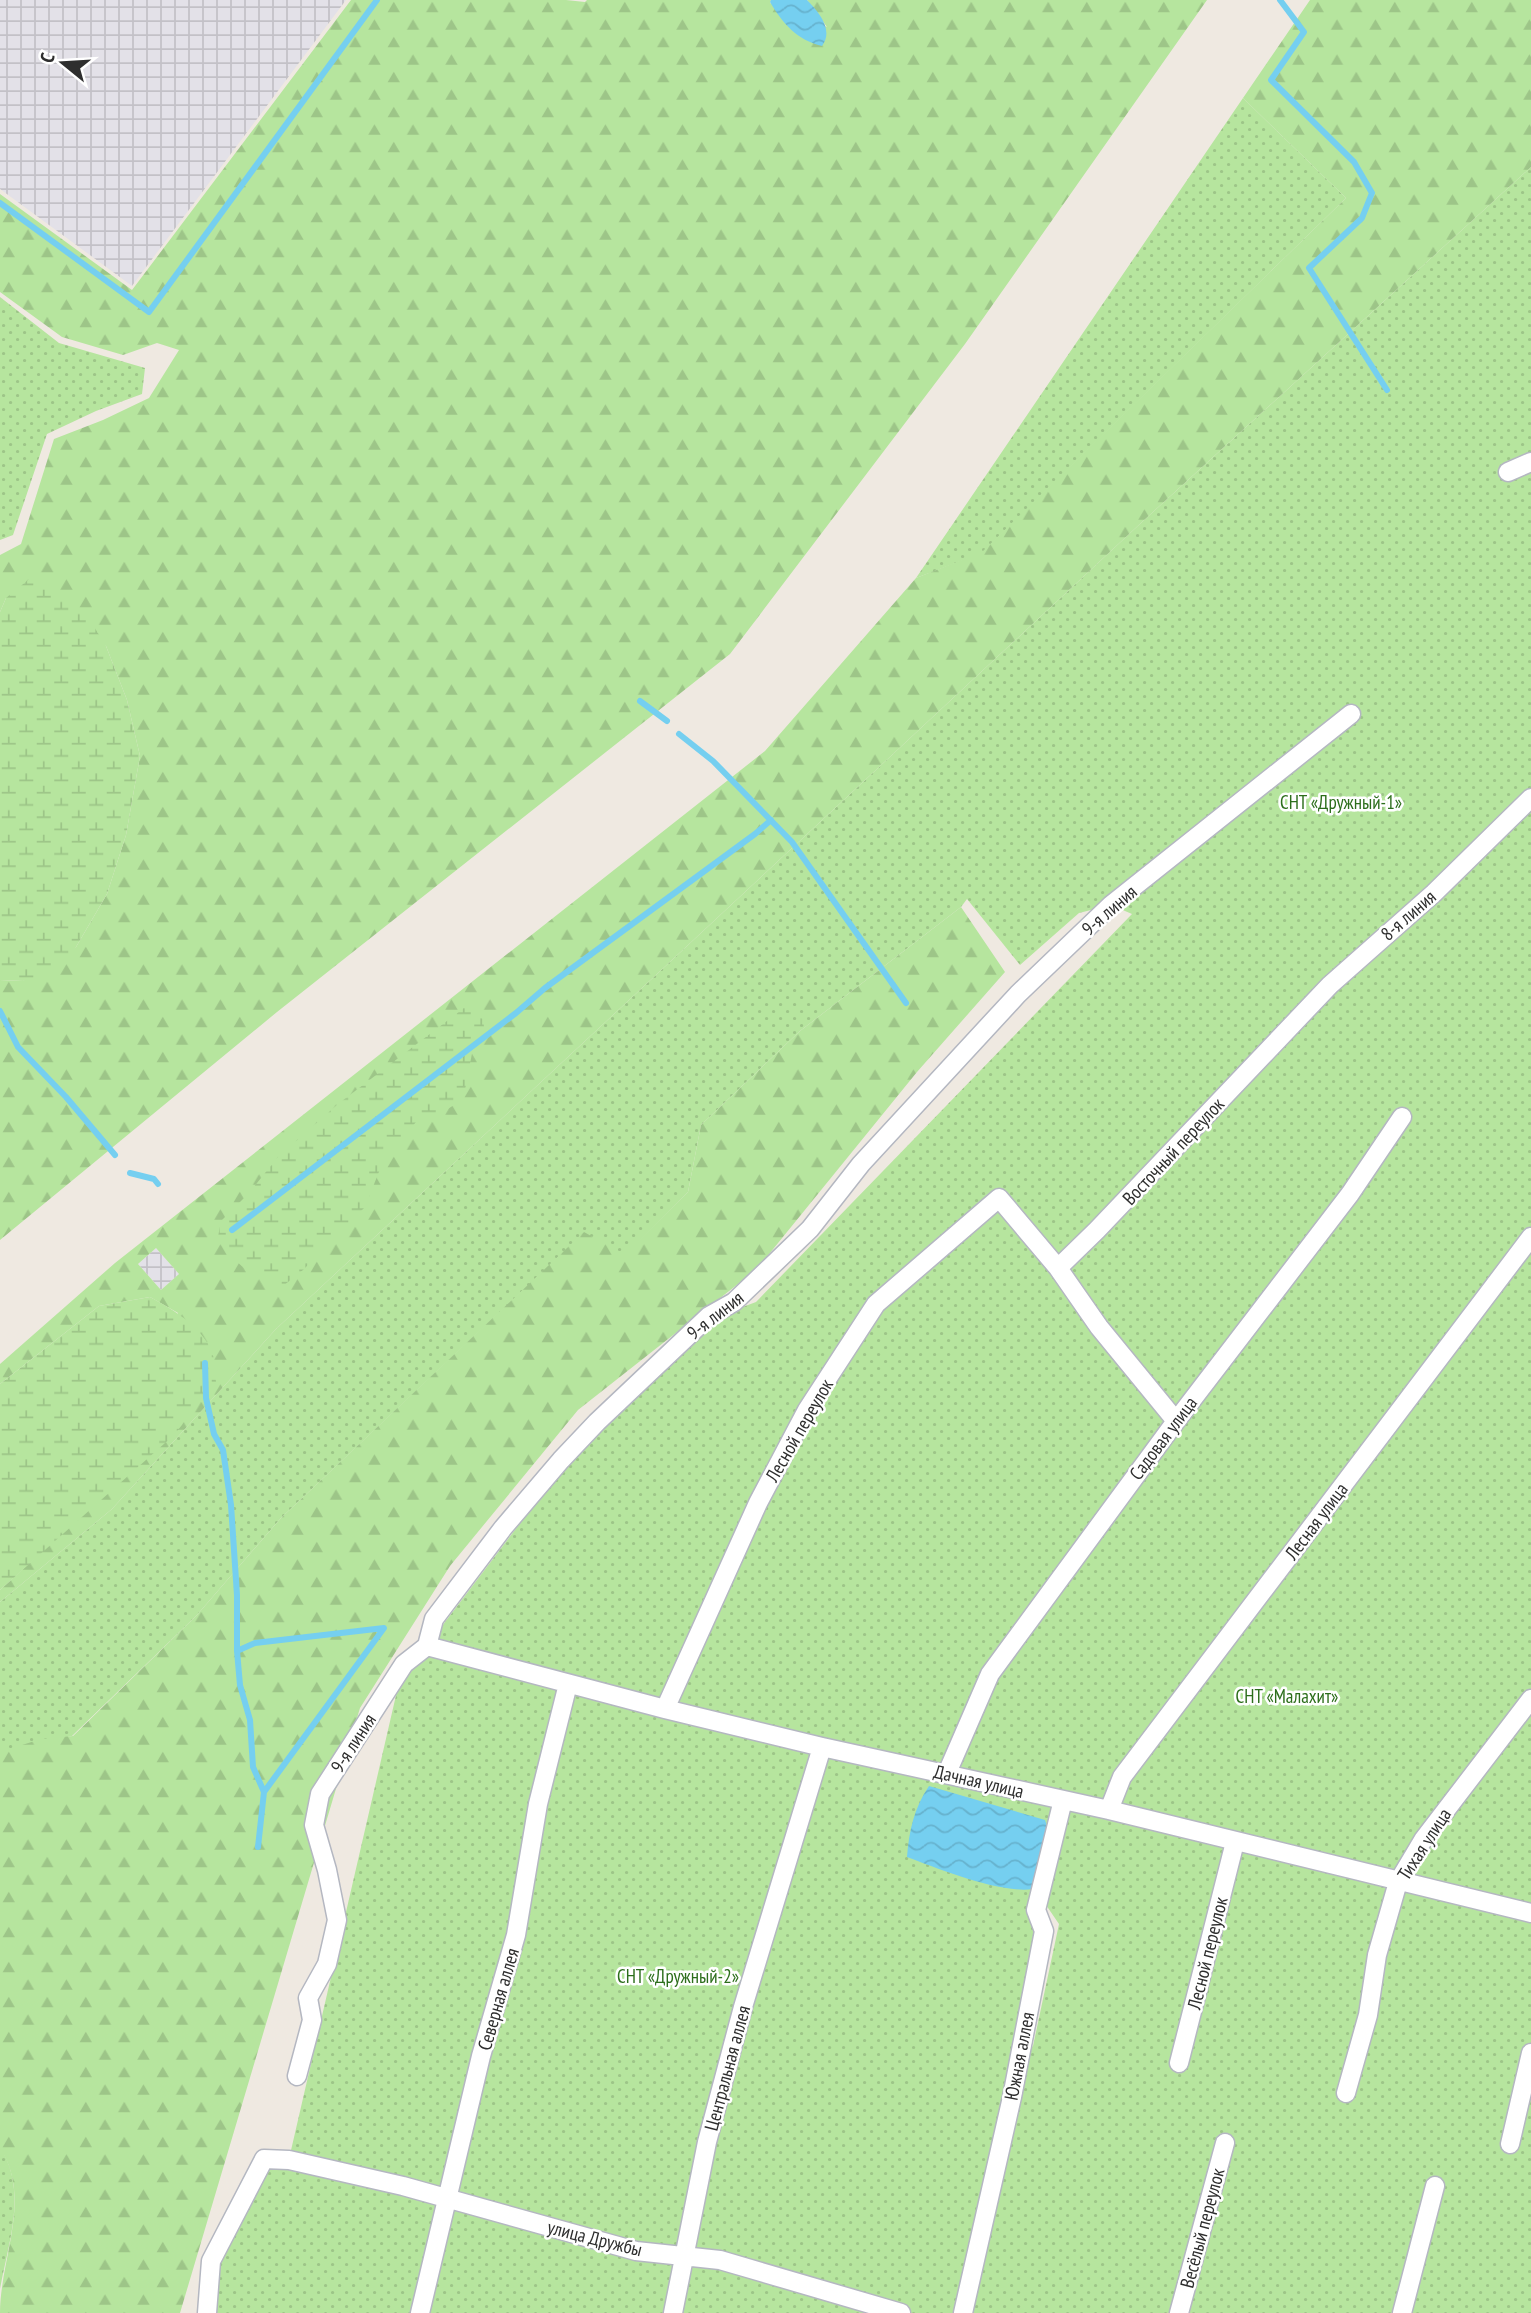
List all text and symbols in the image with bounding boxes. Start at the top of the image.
north arrow [28,28,98,98]
text: С [34,50,60,66]
park label: СНТ «Дружный-1» [1280,790,1402,814]
street label: 9-я линия [1076,879,1142,941]
street label: 8-я линия [1375,884,1441,946]
street label: Восточный переулок [1117,1092,1229,1210]
street label: 9-я линия [682,1285,748,1345]
street label: Лесной переулок [759,1374,838,1487]
street label: Садовая улица [1124,1391,1202,1485]
street label: Лесная улица [1279,1478,1353,1565]
park label: СНТ «Малахит» [1236,1684,1338,1708]
street label: 9-я линия [325,1709,381,1777]
street label: Дачная улица [932,1759,1026,1803]
street label: Тихая улица [1392,1804,1456,1884]
street label: Лесной переулок [1181,1894,1233,2013]
street label: Северная аллея [472,1945,524,2053]
park label: СНТ «Дружный-2» [617,1964,739,1988]
street label: Центральная аллея [699,2003,755,2133]
street label: Южная аллея [999,2010,1039,2102]
street label: Весёлый переулок [1174,2165,1230,2291]
street label: улица Дружбы [545,2215,645,2261]

